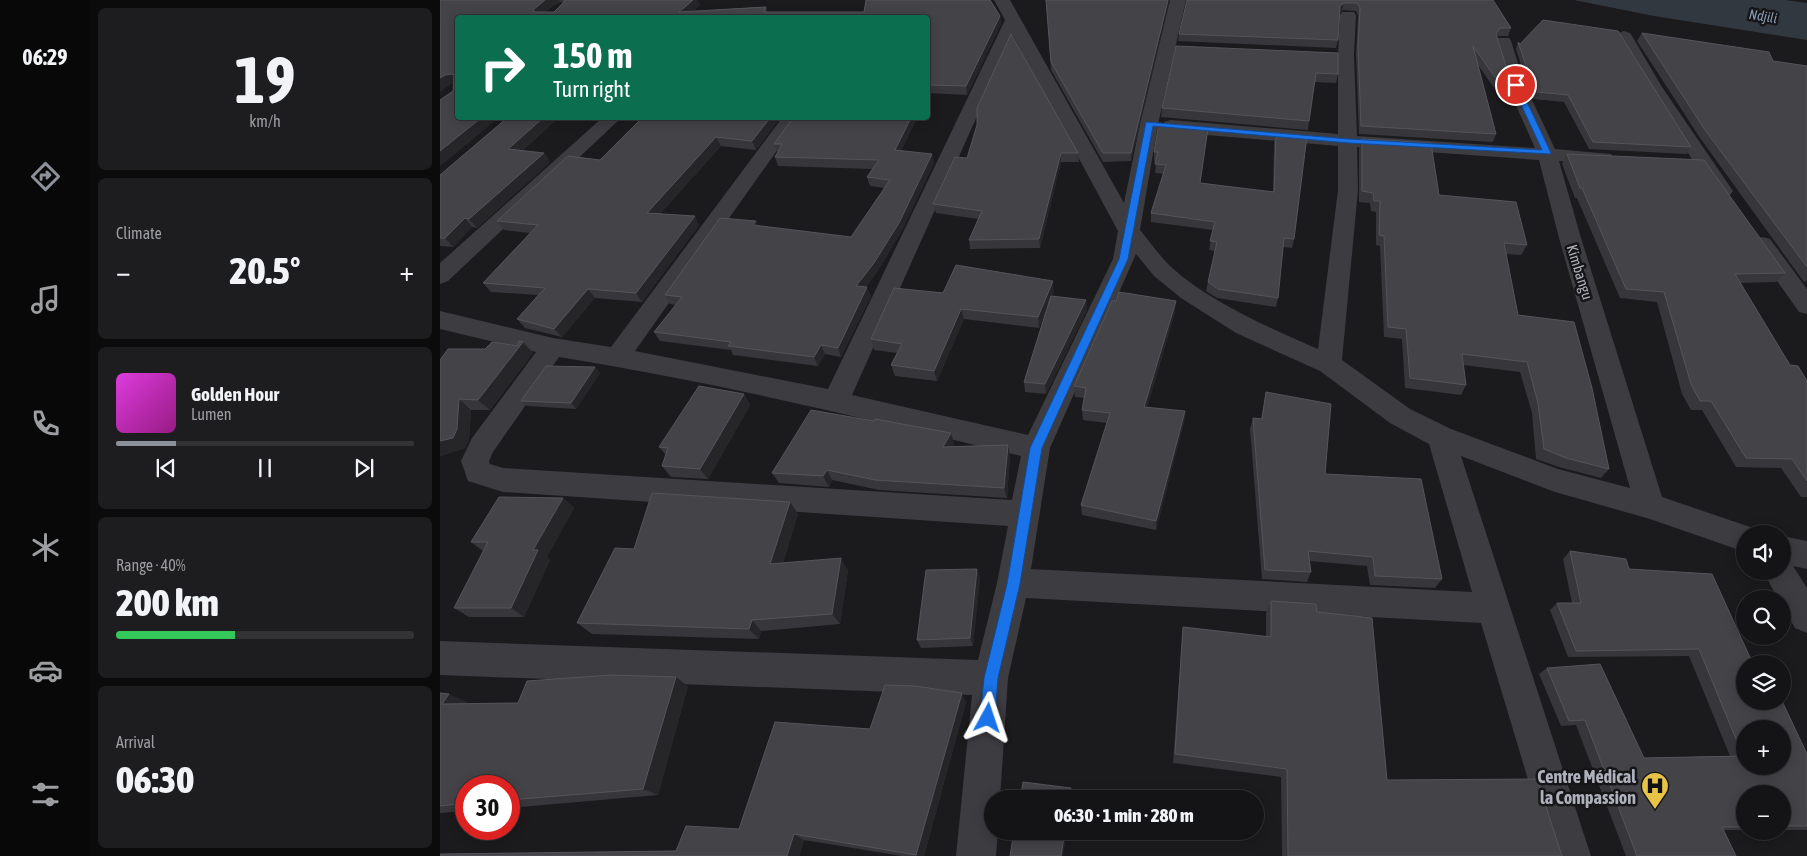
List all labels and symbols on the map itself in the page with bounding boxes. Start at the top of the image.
water label: Ndjili [1748,6,1778,26]
pin [1495,64,1537,106]
street label: Kimbangu [1564,242,1596,302]
position arrow [961,691,1013,743]
place label: Centre Médical la Compassion [1537,766,1636,808]
hospital icon: Centre Médical la Compassion [1640,771,1670,810]
speed limit sign: 30 [455,775,520,840]

